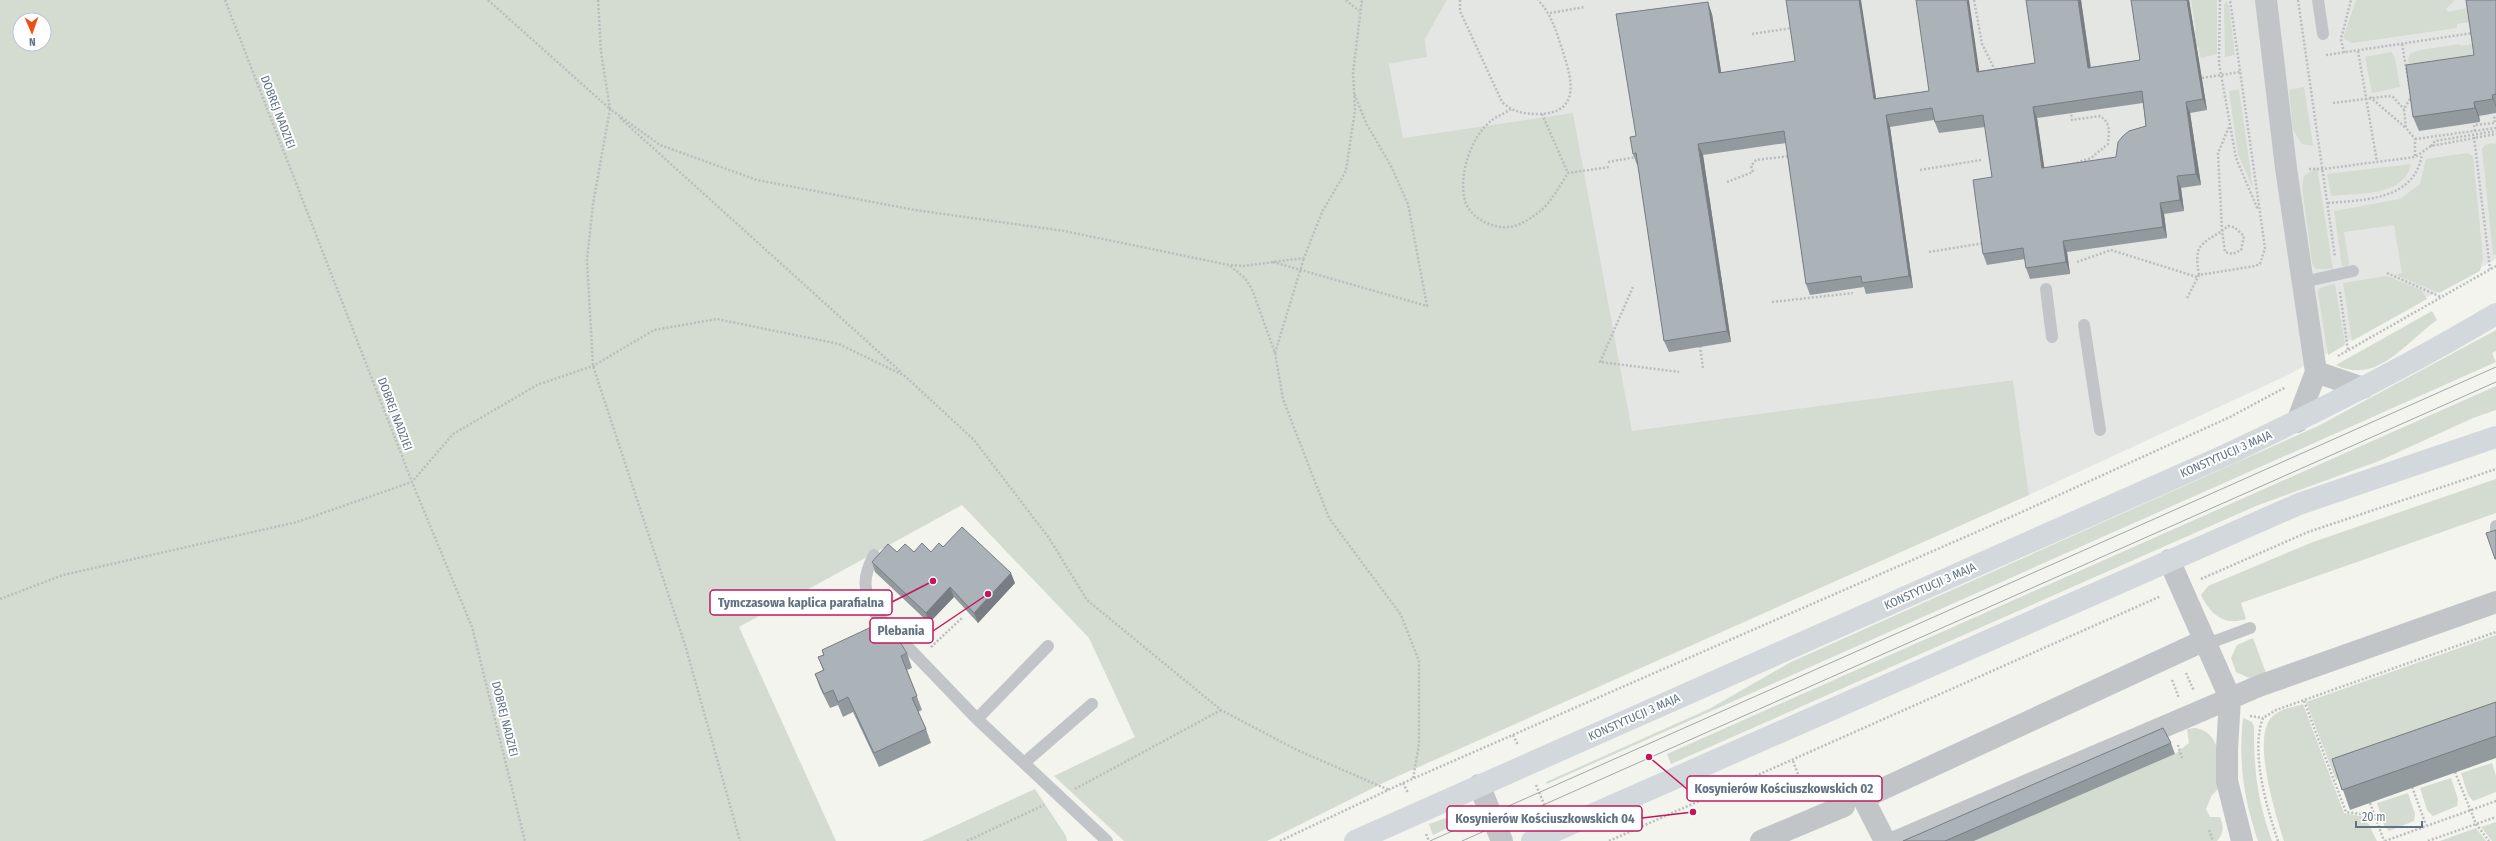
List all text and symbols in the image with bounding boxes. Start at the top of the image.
north arrow [12,12,52,52]
text: N [29,35,36,48]
street label: DOBREJ NADZIEI [258,73,298,151]
street label: DOBREJ NADZIEI [375,375,415,453]
street label: KONSTYTUCJI 3 MAJA [2178,427,2275,480]
street label: KONSTYTUCJI 3 MAJA [1882,559,1979,612]
callout: Tymczasowa kaplica parafialna [710,590,892,615]
text: Tymczasowa kaplica parafialna [718,595,885,610]
callout: Plebania [870,618,933,643]
text: Plebania [877,623,925,638]
street label: DOBREJ NADZIEI [489,680,521,758]
street label: KONSTYTUCJI 3 MAJA [1586,690,1683,743]
callout: Kosynierów Kościuszkowskich 02 [1687,776,1882,801]
text: Kosynierów Kościuszkowskich 02 [1695,781,1873,796]
scale bar [2356,803,2422,829]
callout: Kosynierów Kościuszkowskich 04 [1447,806,1642,831]
text: 20 m [2362,810,2386,824]
text: Kosynierów Kościuszkowskich 04 [1455,811,1635,826]

